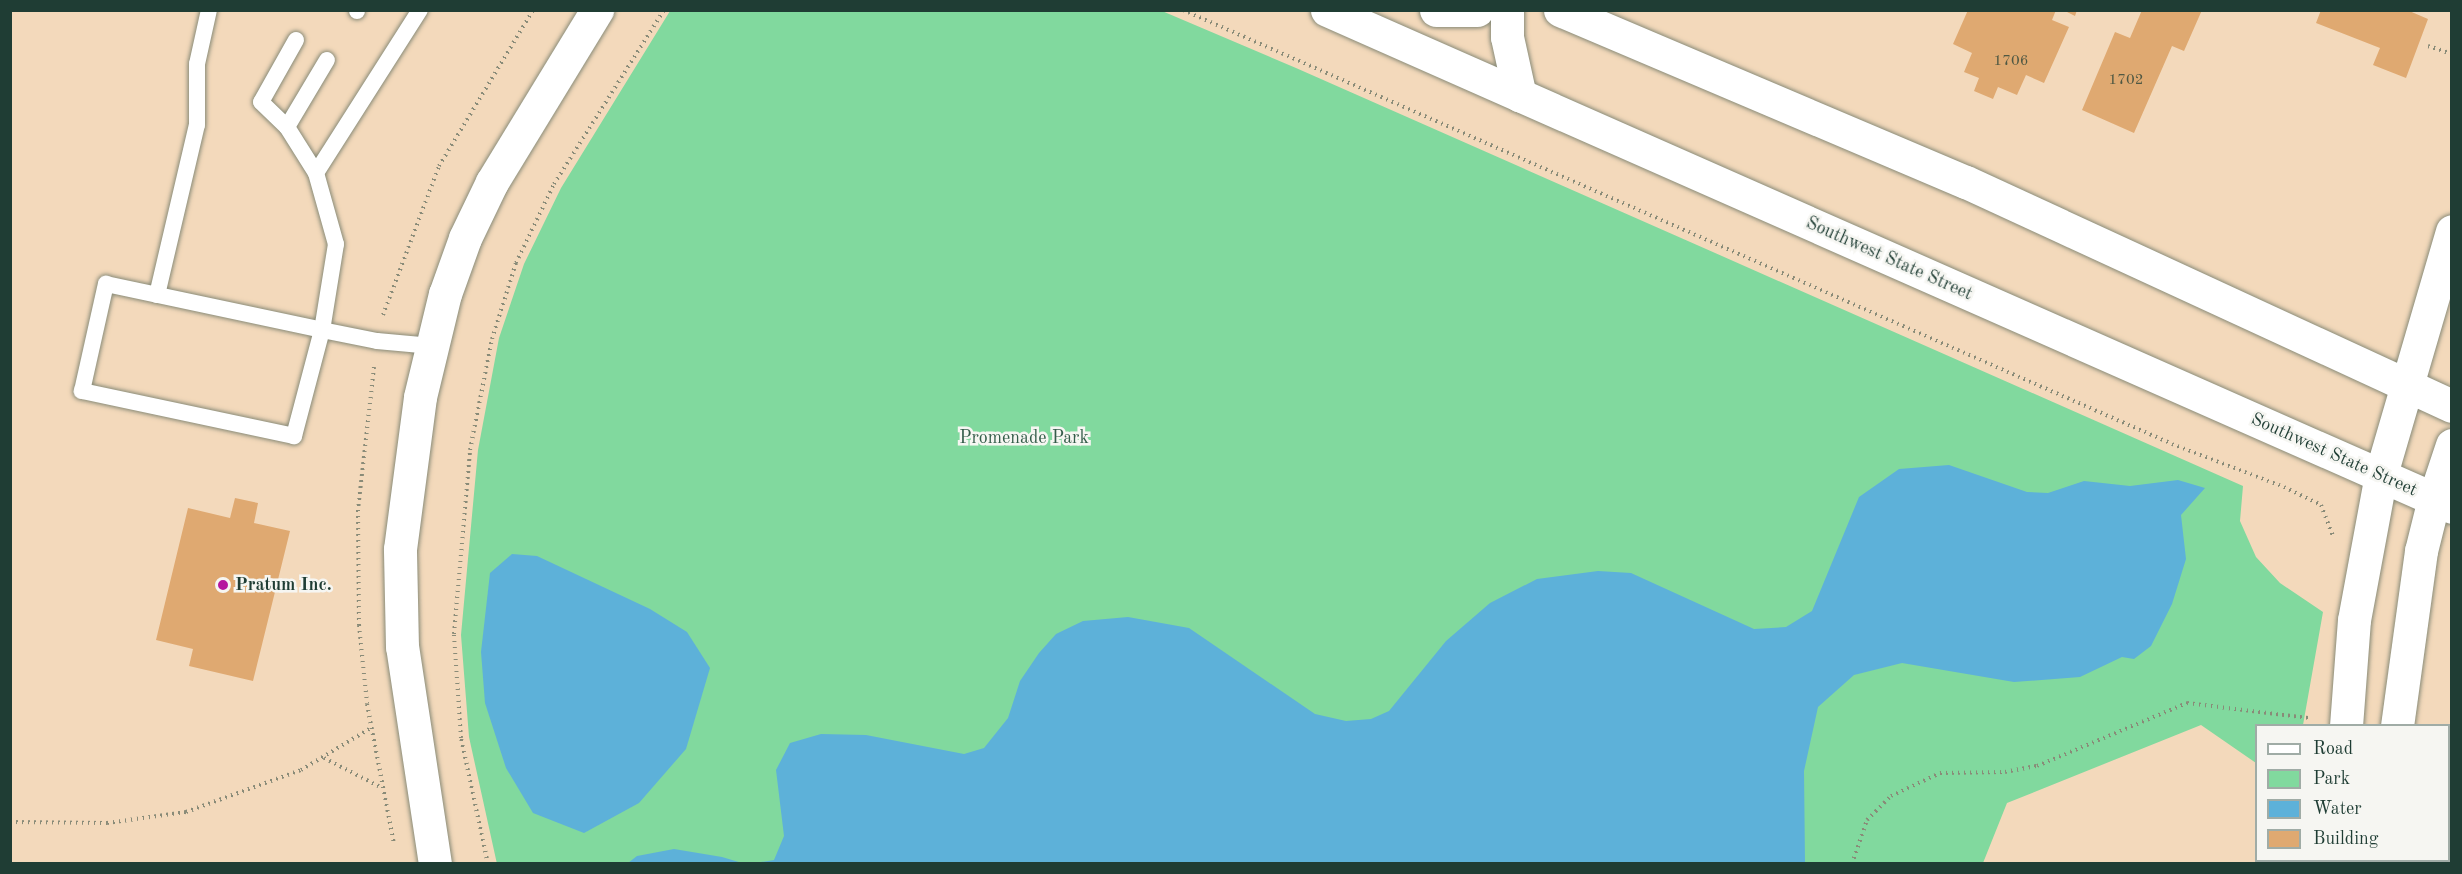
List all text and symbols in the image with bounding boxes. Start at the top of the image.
house number: 1706 [1994,53,2028,71]
house number: 1702 [2109,72,2143,90]
street label: Southwest State Street [1802,213,1976,305]
street label: Southwest State Street [2247,409,2421,501]
park label: Promenade Park [959,427,1089,449]
place label: Pratum Inc. [235,574,332,596]
marker: Pratum Inc. [216,578,230,592]
legend [2255,724,2450,862]
text: Road [2313,740,2353,758]
text: Park [2313,770,2350,788]
text: Water [2313,800,2362,818]
text: Building [2313,830,2378,848]

